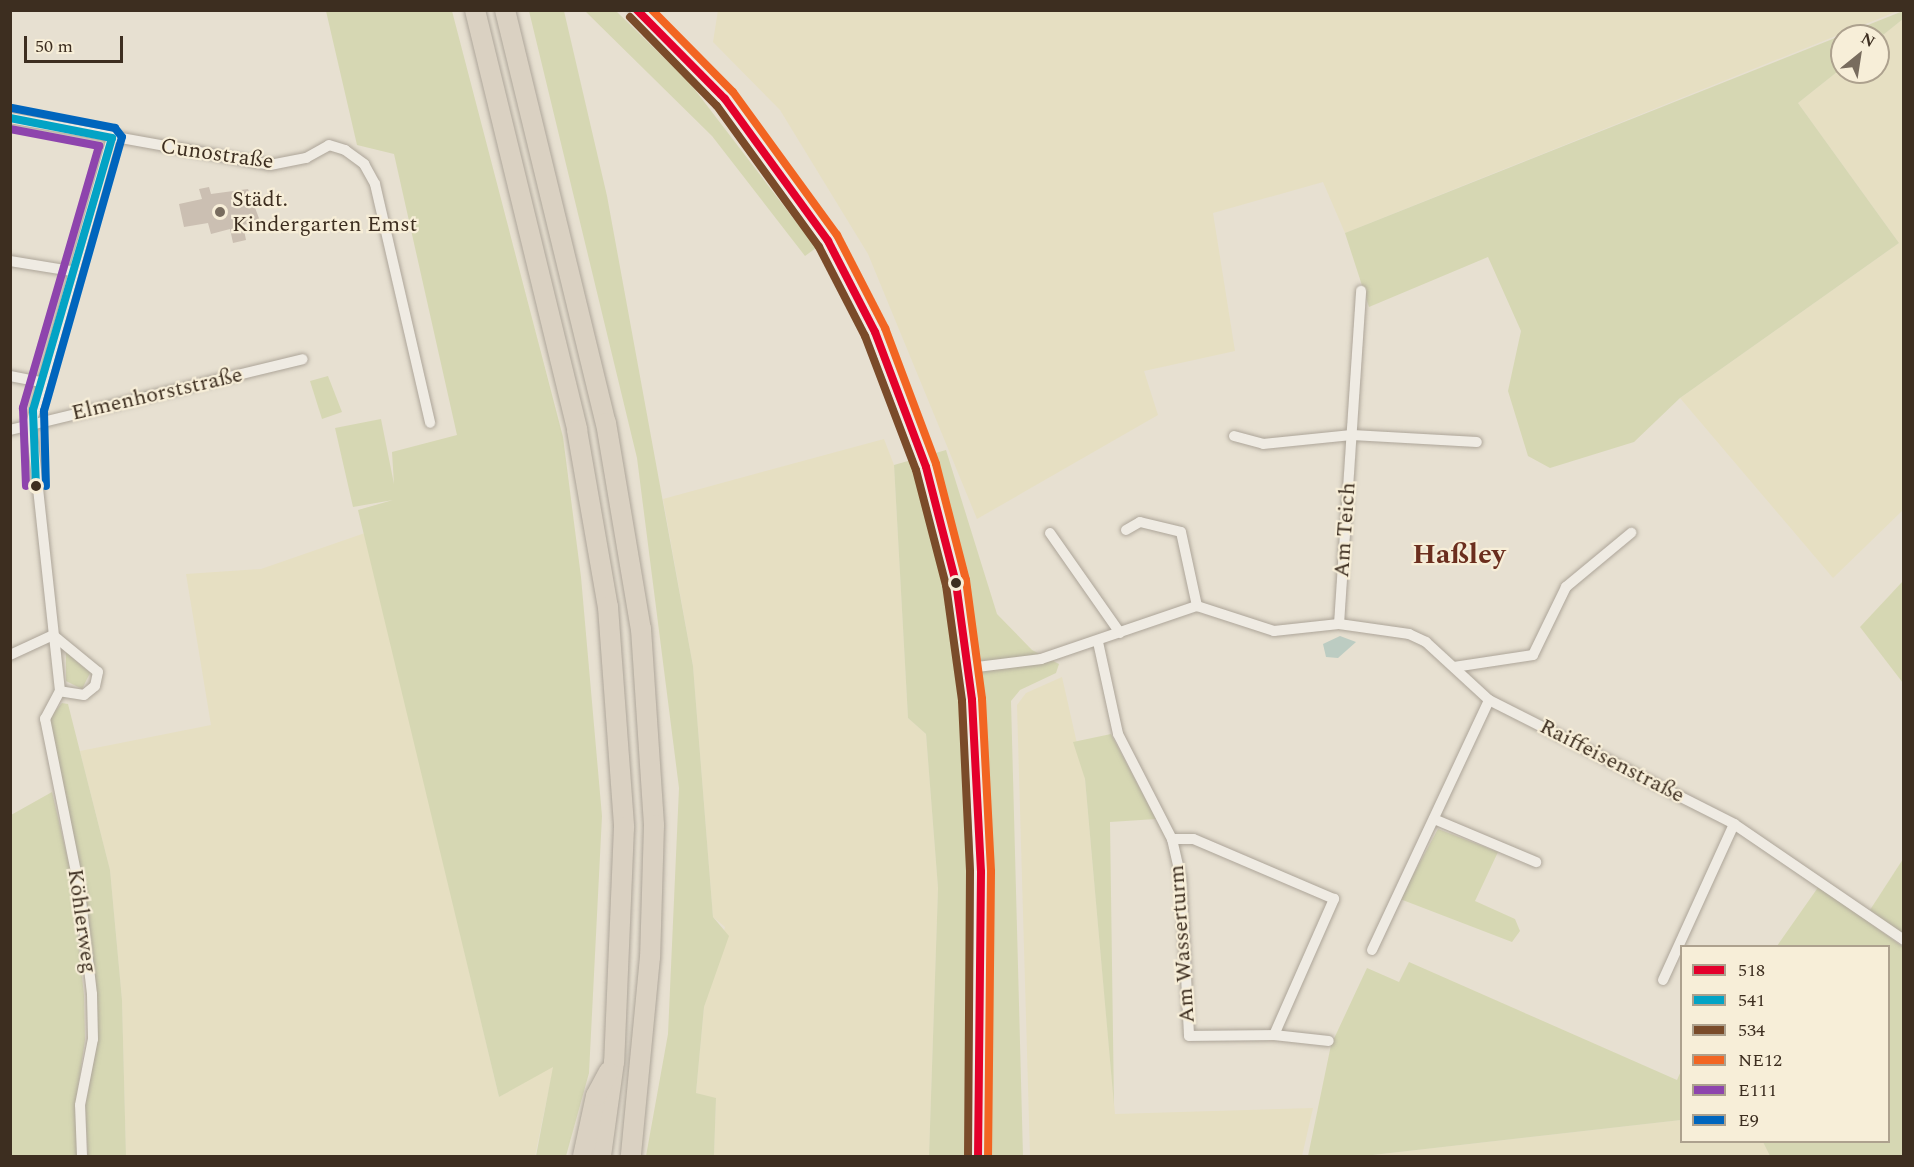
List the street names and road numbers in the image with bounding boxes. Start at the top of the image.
street label: Cunostraße [159,133,275,175]
street label: Elmenhorststraße [69,362,245,426]
street label: Am Teich [1329,481,1361,579]
street label: Raiffeisenstraße [1535,713,1689,809]
street label: Am Wasserturm [1163,864,1201,1024]
street label: Köhlerweg [62,867,102,975]

